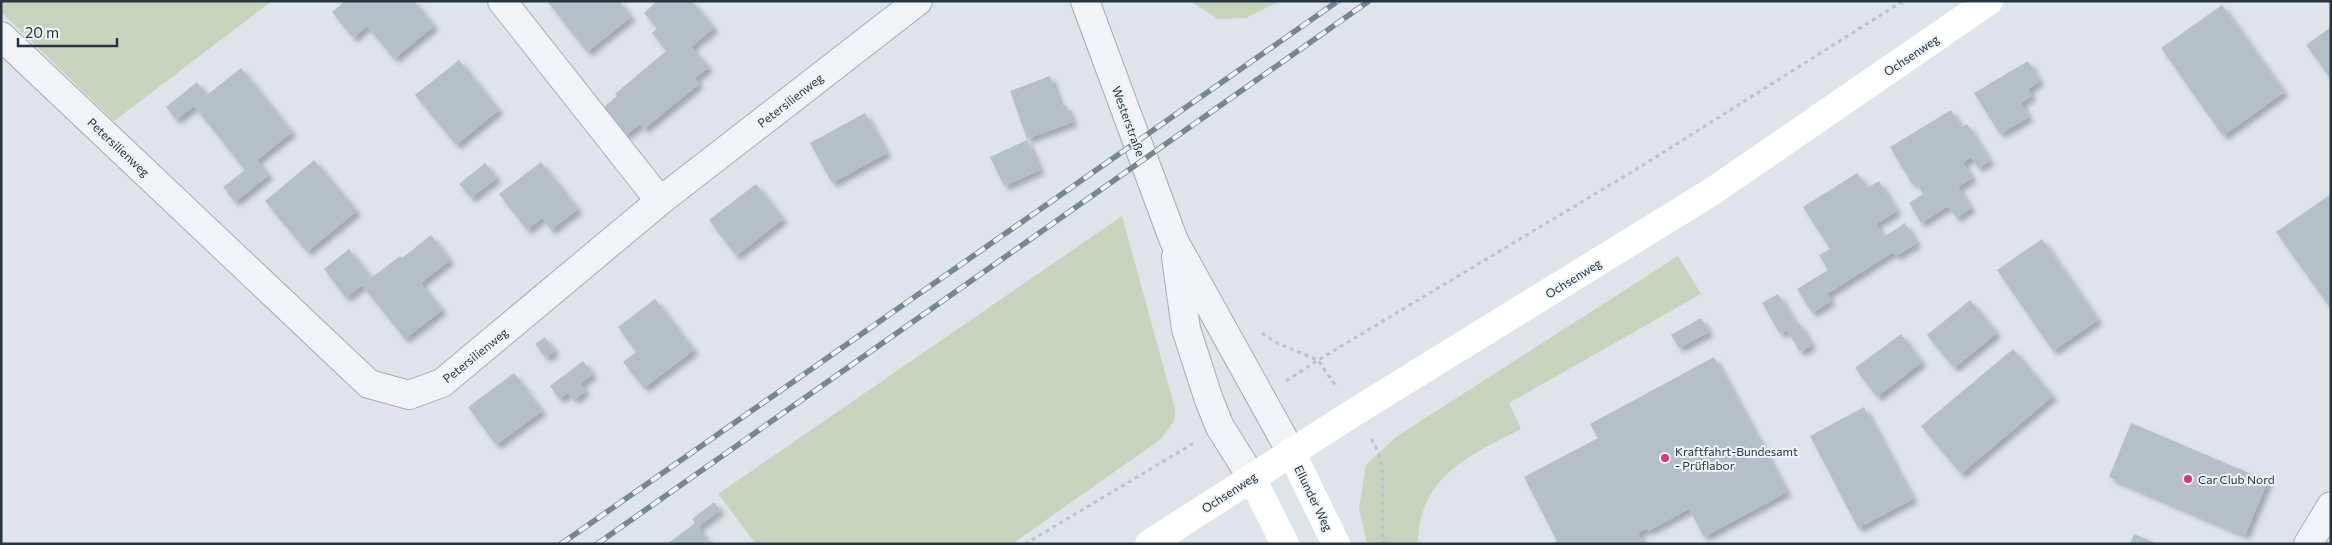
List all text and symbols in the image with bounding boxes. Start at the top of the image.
scale bar [18,15,116,47]
text: 20 m [25,23,59,41]
street label: Ochsenweg [1881,31,1942,79]
street label: Petersilienweg [754,70,826,130]
street label: Westerstraße [1110,84,1148,158]
street label: Petersilienweg [85,115,153,179]
street label: Ochsenweg [1542,255,1604,301]
street label: Petersilienweg [440,324,511,385]
place label: Kraftfahrt-Bundesamt - Prüflabor [1675,444,1798,472]
marker: Kraftfahrt-Bundesamt - Prüflabor [1659,452,1671,464]
street label: Ellunder Weg [1292,463,1336,534]
street label: Ochsenweg [1199,469,1260,515]
place label: Car Club Nord [2198,472,2275,486]
marker: Car Club Nord [2182,473,2194,485]

